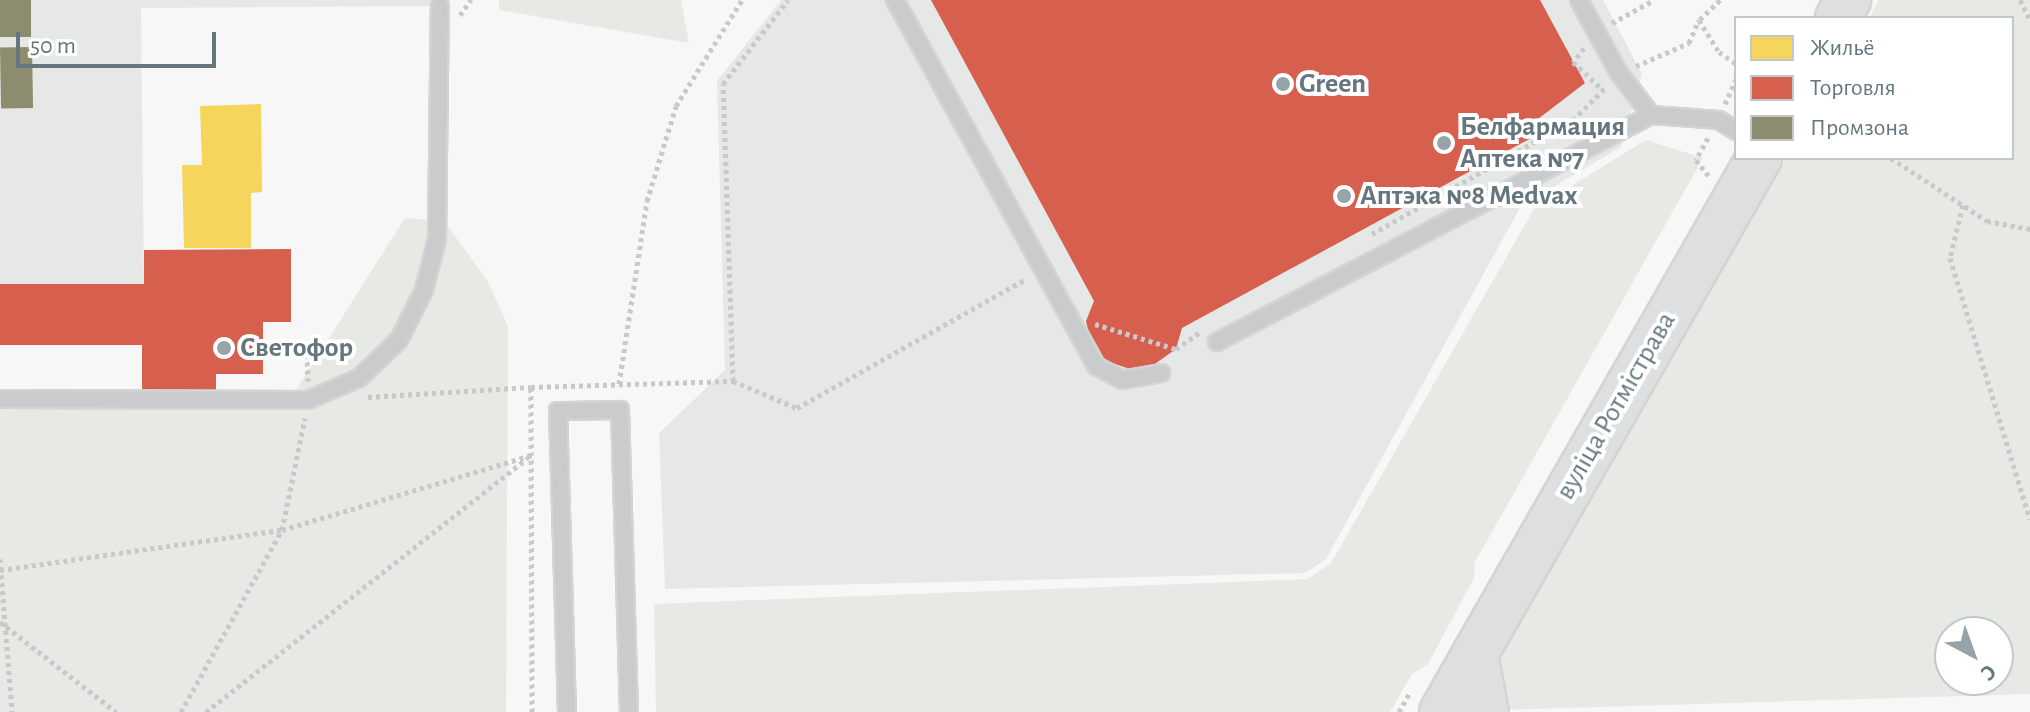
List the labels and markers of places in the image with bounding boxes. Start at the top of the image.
place label: Green [1299,67,1366,101]
marker: Green [1274,75,1292,93]
place label: Белфармация Аптека №7 [1460,110,1625,176]
marker: Белфармация Аптека №7 [1435,134,1453,152]
place label: Аптэка №8 Medvax [1360,179,1578,213]
marker: Аптэка №8 Medvax [1335,187,1353,205]
place label: Светофор [240,331,353,365]
marker: Светофор [215,339,233,357]

